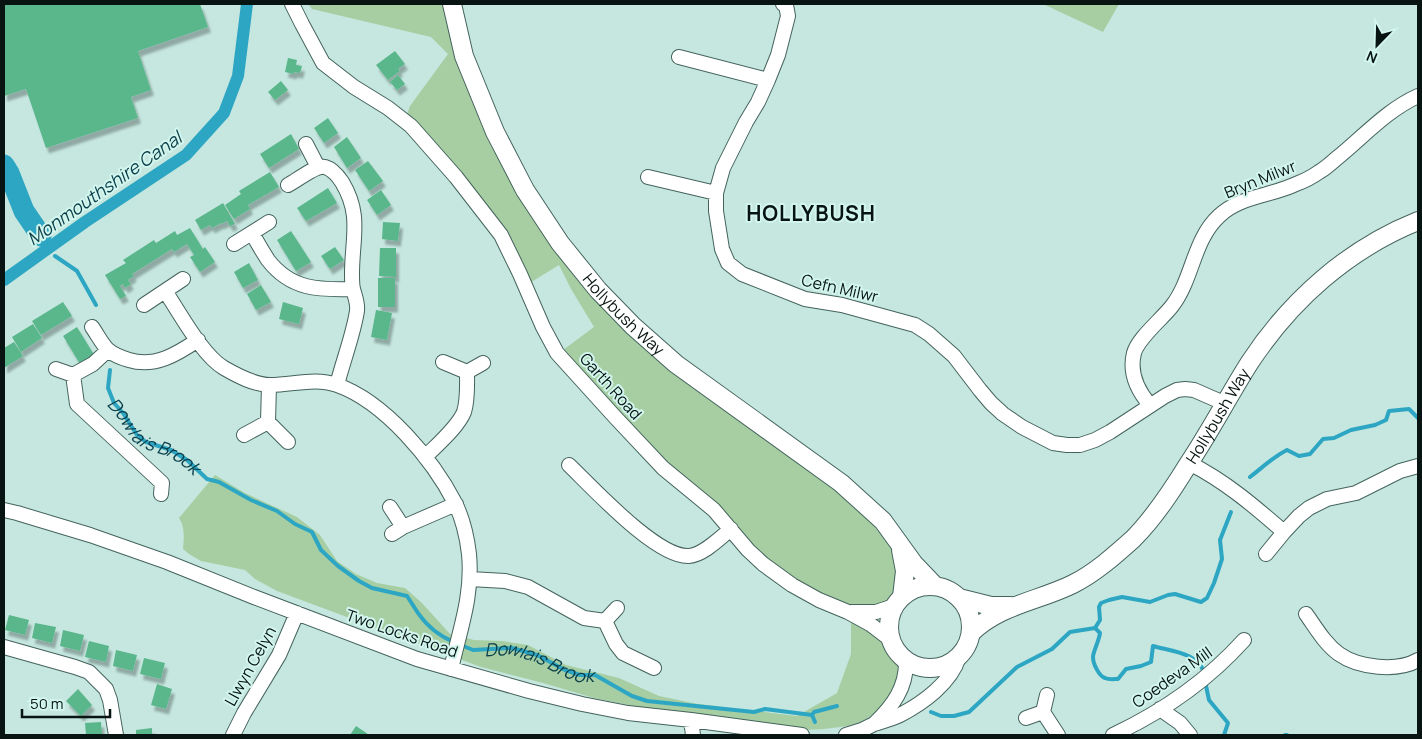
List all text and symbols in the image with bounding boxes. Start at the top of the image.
north arrow [1352,20,1402,70]
text: N [1363,47,1380,68]
water label: Monmouthshire Canal [22,124,188,250]
street label: Bryn Milwr [1221,155,1299,203]
district label: HOLLYBUSH [746,199,876,227]
street label: Cefn Milwr [799,268,881,308]
street label: Hollybush Way [578,269,670,360]
street label: Garth Road [575,348,647,424]
street label: Hollybush Way [1181,363,1255,468]
water label: Dowlais Brook [102,392,209,481]
street label: Two Locks Road [343,604,461,662]
street label: Llwyn Celyn [219,622,281,710]
water label: Dowlais Brook [484,635,597,688]
street label: Coedeva Mill [1128,641,1216,713]
scale bar [22,686,110,718]
text: 50 m [30,693,64,714]

